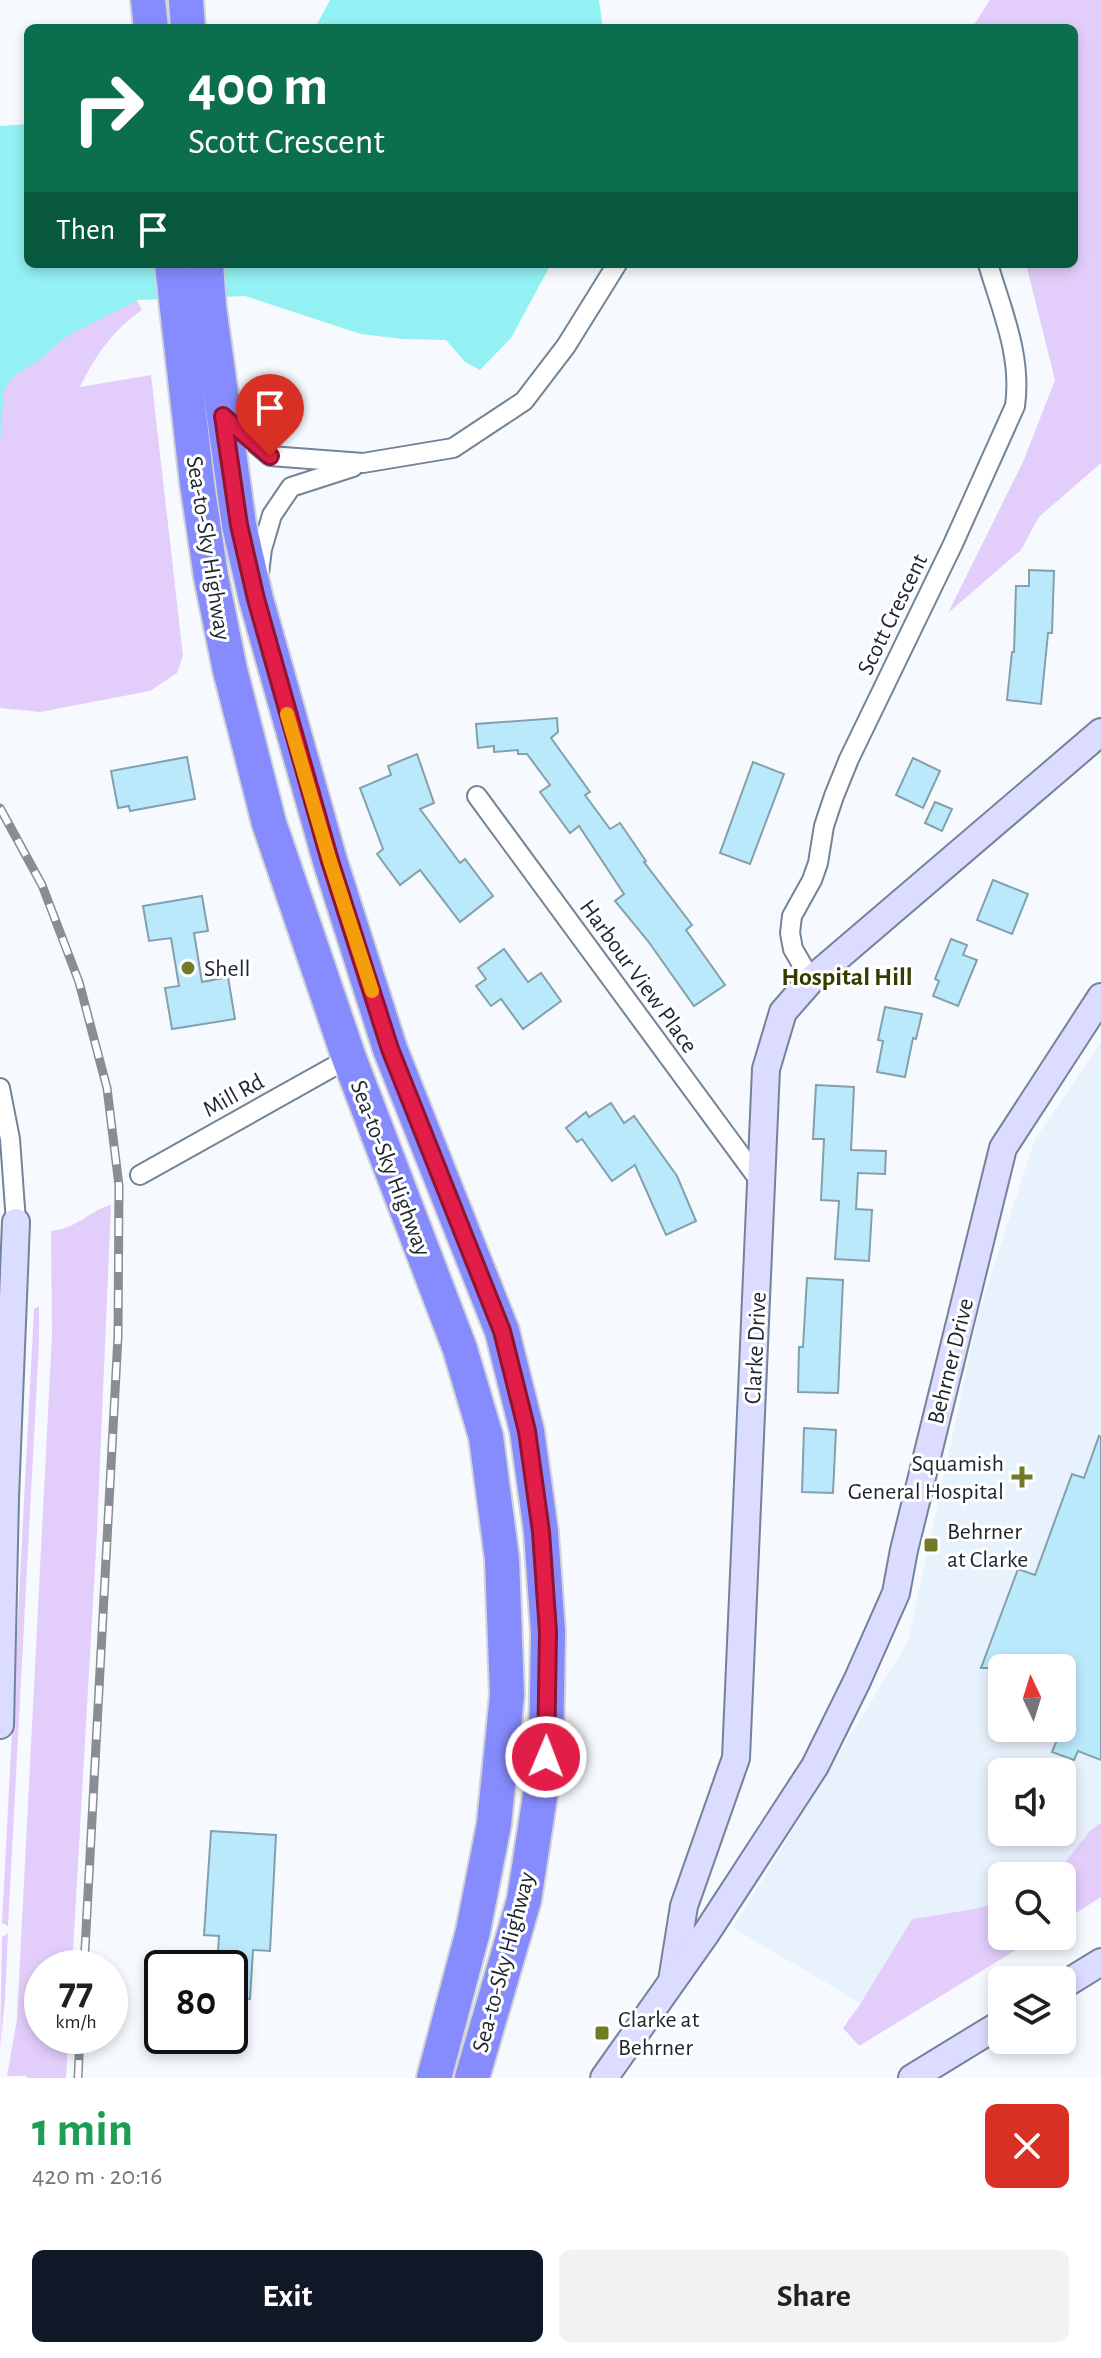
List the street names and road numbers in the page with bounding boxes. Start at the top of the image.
street label: Sea-to-Sky Highway [182,455,234,642]
street label: Scott Crescent [853,550,933,679]
street label: Harbour View Place [575,896,702,1058]
street label: Mill Rd [199,1070,268,1122]
street label: Sea-to-Sky Highway [346,1077,435,1259]
street label: Clarke Drive [741,1291,771,1405]
street label: Behrner Drive [924,1296,978,1427]
street label: Sea-to-Sky Highway [468,1869,540,2055]

